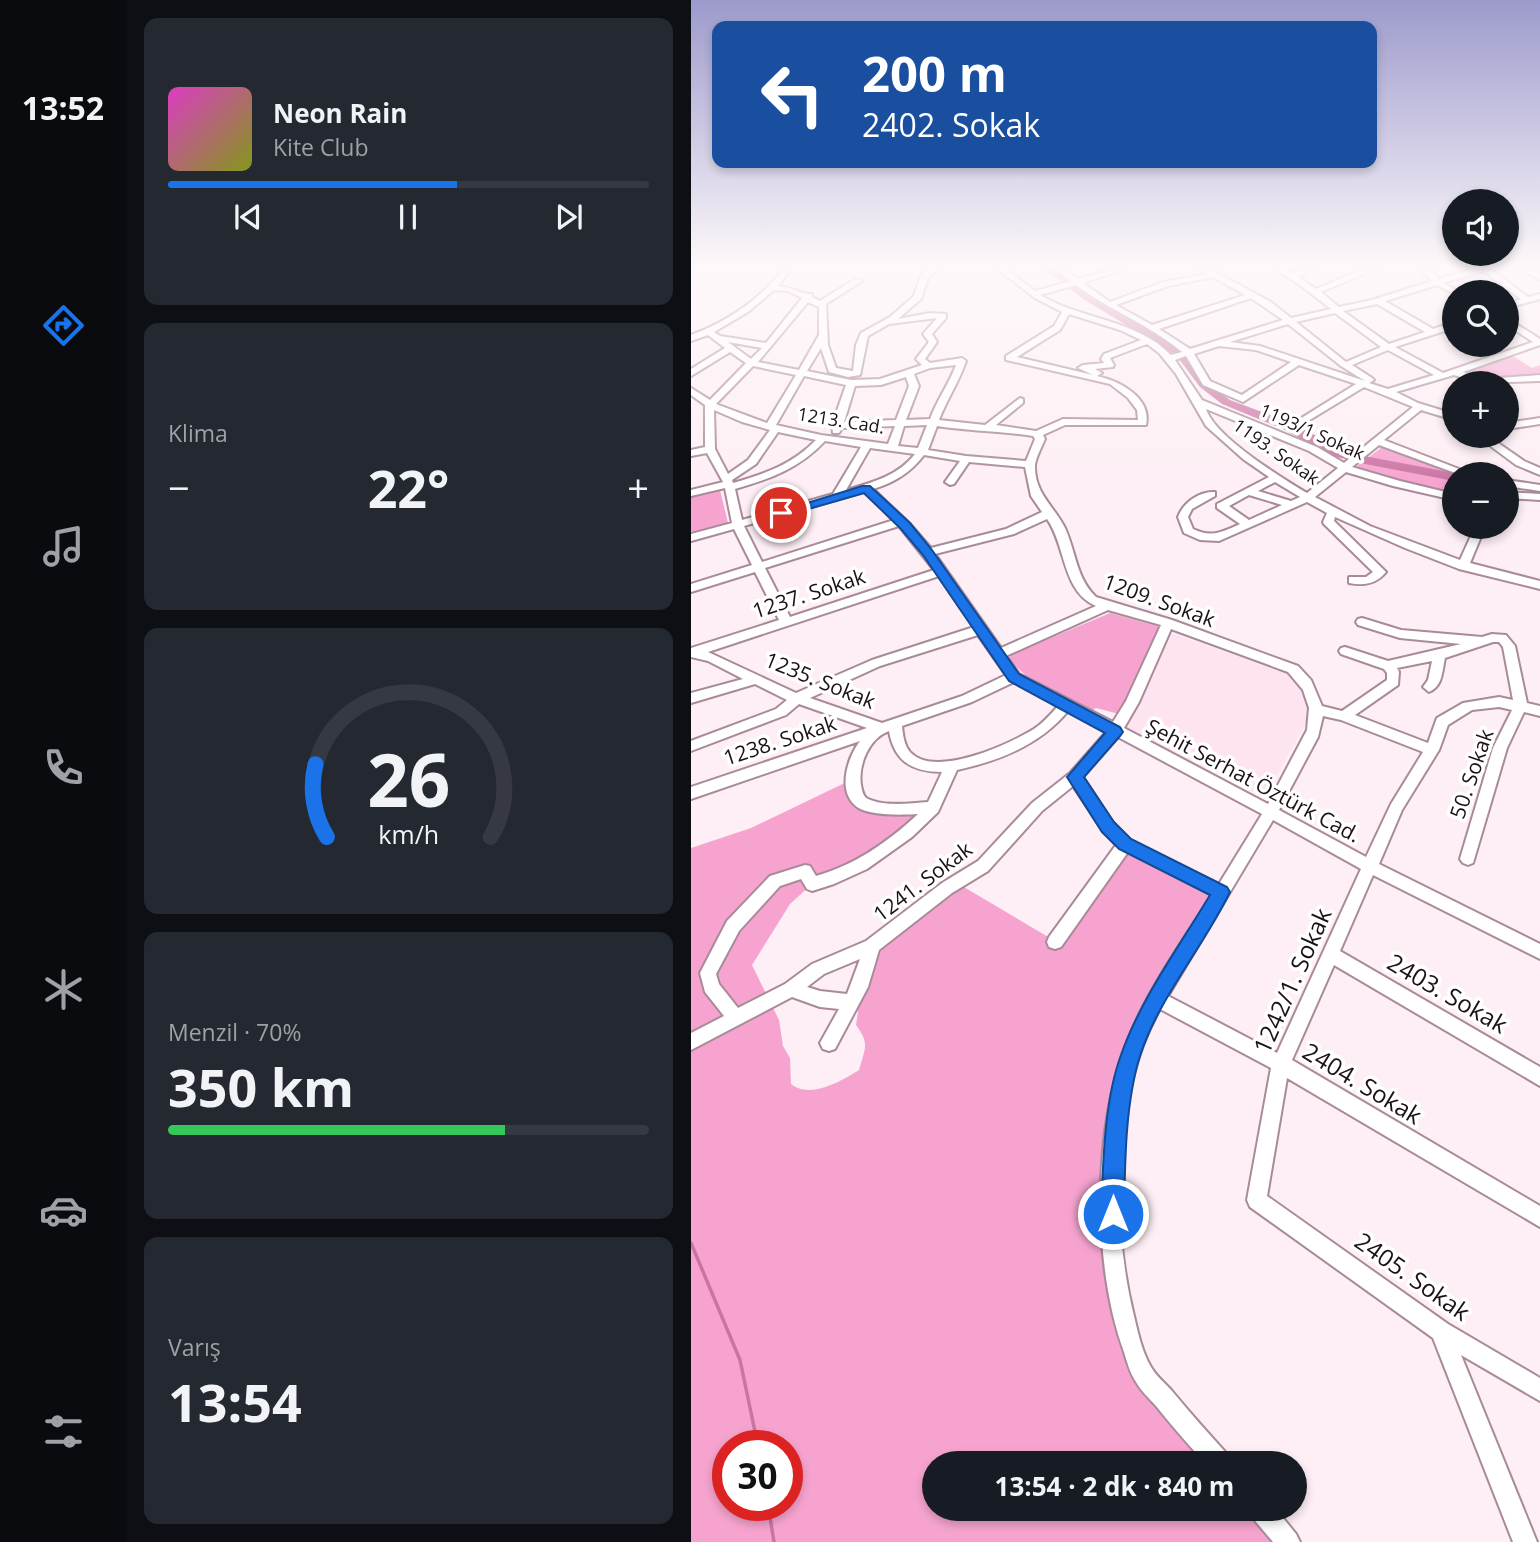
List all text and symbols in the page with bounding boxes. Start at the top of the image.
text: 200 m [862,40,1007,106]
icon: left [747,49,838,140]
text: 13:52 [22,86,104,129]
text: Neon Rain [273,95,407,131]
text: 2402. Sokak [862,103,1040,146]
text: Kite Club [273,131,368,163]
map controls [1442,189,1519,539]
button: sound [1442,189,1519,266]
icon: previous [229,198,267,236]
icon: pause [389,198,427,236]
icon: next [550,198,588,236]
button: search [1442,280,1519,357]
icon: directions [39,301,88,350]
button: + [1442,371,1519,448]
street label: 1193/1 Sokak [1256,397,1369,465]
street label: 1213. Cad. [796,401,886,439]
street label: 1193. Sokak [1229,413,1325,490]
text: Klima [168,417,228,449]
text: 22° [368,452,449,523]
text: − [168,461,190,513]
text: + [627,461,649,513]
button: − [1442,462,1519,539]
pin [751,483,811,543]
icon: arrive [762,494,800,532]
icon: music [39,522,88,571]
street label: 1237. Sokak [749,562,869,624]
street label: 1209. Sokak [1100,567,1219,633]
street label: 1235. Sokak [761,645,880,715]
street label: 1238. Sokak [720,709,840,771]
street label: Şehit Serhat Öztürk Cad. [1142,712,1365,849]
street label: 50. Sokak [1443,725,1499,822]
text: 26 [367,729,450,828]
icon: phone [39,743,88,792]
text: km/h [378,817,439,851]
street label: 1241. Sokak [867,835,978,928]
street label: 1242/1. Sokak [1245,902,1339,1058]
street label: 2403. Sokak [1382,945,1514,1041]
icon: climate [39,965,88,1014]
text: Menzil · 70% [168,1016,301,1048]
street label: 2404. Sokak [1297,1034,1429,1131]
text: 350 km [168,1051,354,1122]
position arrow [1076,1177,1150,1251]
icon: car [39,1186,88,1235]
street label: 2405. Sokak [1349,1224,1477,1328]
text: Varış [168,1331,221,1363]
text: 13:54 [168,1366,302,1437]
icon: filters [39,1407,88,1456]
speed limit sign: 30 [712,1430,803,1521]
text: 13:54 · 2 dk · 840 m [995,1468,1234,1504]

